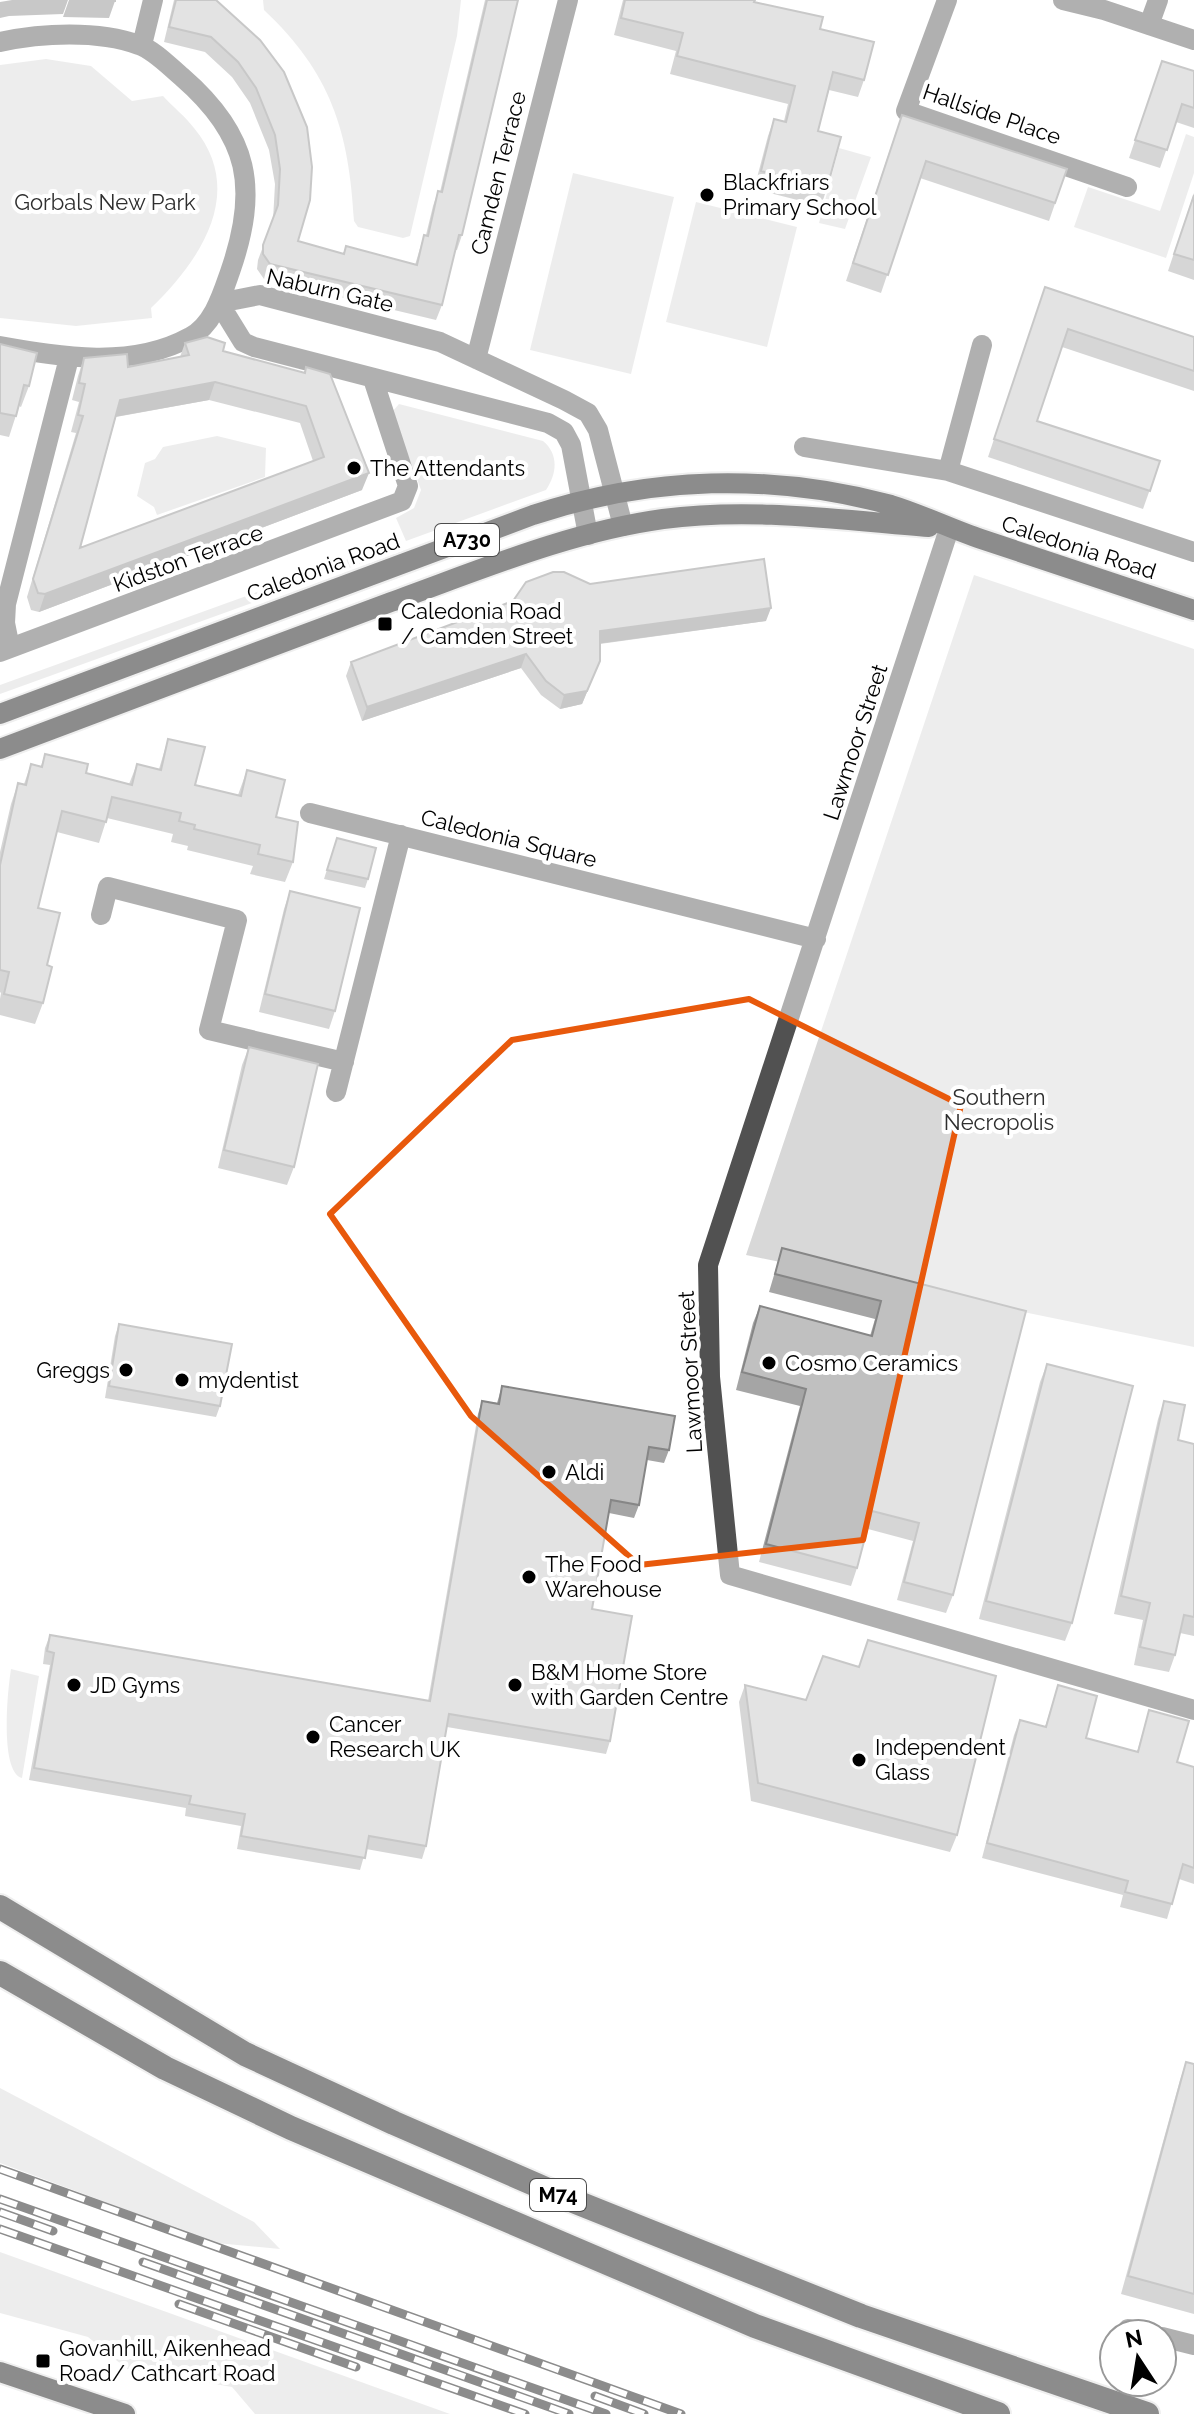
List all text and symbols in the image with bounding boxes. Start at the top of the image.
street label: Hallside Place [920,78,1065,150]
street label: Camden Terrace [465,88,531,258]
place label: Blackfriars Primary School [723,169,877,220]
marker: Blackfriars Primary School [698,186,716,204]
park label: Gorbals New Park [14,189,196,215]
street label: Naburn Gate [264,263,396,317]
place label: The Attendants [370,455,525,481]
marker: The Attendants [345,459,363,477]
street label: Caledonia Road [999,510,1159,584]
street label: Kidston Terrace [110,519,267,597]
road number: A730 [435,524,499,556]
street label: Caledonia Road [243,527,403,607]
place label: Caledonia Road / Camden Street [401,598,574,649]
marker: Caledonia Road / Camden Street [376,615,394,633]
street label: Lawmoor Street [818,660,893,823]
street label: Caledonia Square [418,804,600,872]
park label: Southern Necropolis [944,1084,1054,1135]
street label: Lawmoor Street [673,1290,707,1454]
place label: Cosmo Ceramics [785,1350,958,1376]
marker: Cosmo Ceramics [760,1354,778,1372]
place label: Greggs [36,1357,110,1383]
marker: Greggs [117,1361,135,1379]
place label: mydentist [198,1367,300,1393]
marker: mydentist [173,1371,191,1389]
place label: Aldi [565,1459,604,1485]
marker: Aldi [540,1463,558,1481]
place label: The Food Warehouse [545,1551,662,1602]
marker: The Food Warehouse [520,1568,538,1586]
place label: B&M Home Store with Garden Centre [531,1659,728,1710]
place label: JD Gyms [90,1672,180,1698]
marker: JD Gyms [65,1676,83,1694]
marker: B&M Home Store with Garden Centre [506,1676,524,1694]
place label: Cancer Research UK [329,1711,461,1762]
marker: Cancer Research UK [304,1728,322,1746]
place label: Independent Glass [875,1734,1007,1785]
marker: Independent Glass [850,1751,868,1769]
road number: M74 [530,2179,586,2211]
north arrow [1098,2318,1178,2398]
text: N [1123,2324,1145,2353]
place label: Govanhill, Aikenhead Road/ Cathcart Road [59,2335,275,2386]
marker: Govanhill, Aikenhead Road/ Cathcart Road [34,2352,52,2370]

